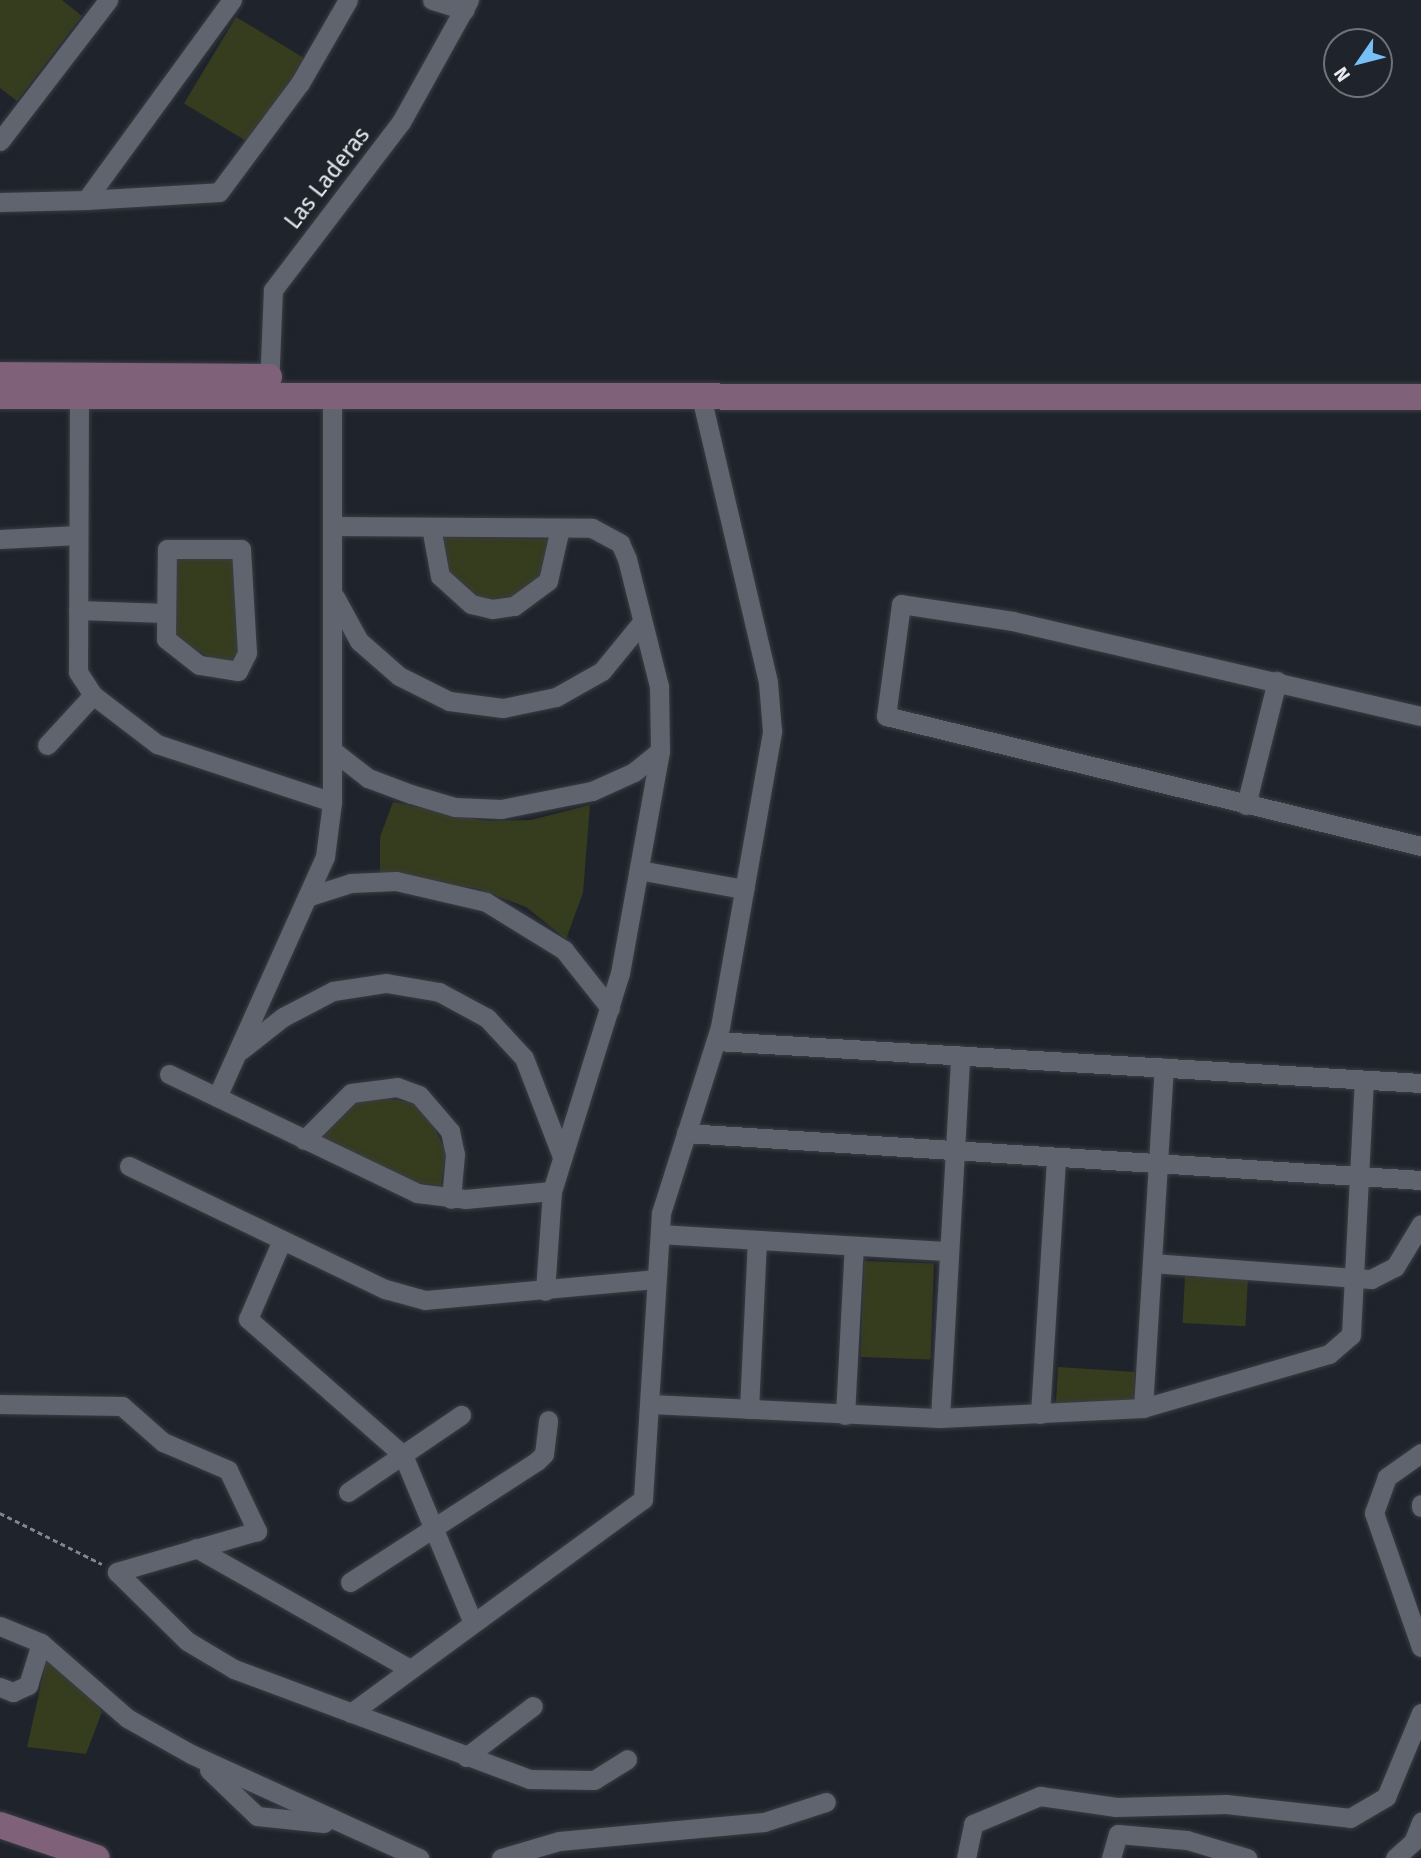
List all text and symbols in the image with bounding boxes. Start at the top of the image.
north arrow [1323,28,1393,98]
text: N [1329,62,1355,86]
street label: Las Laderas [279,122,375,234]

